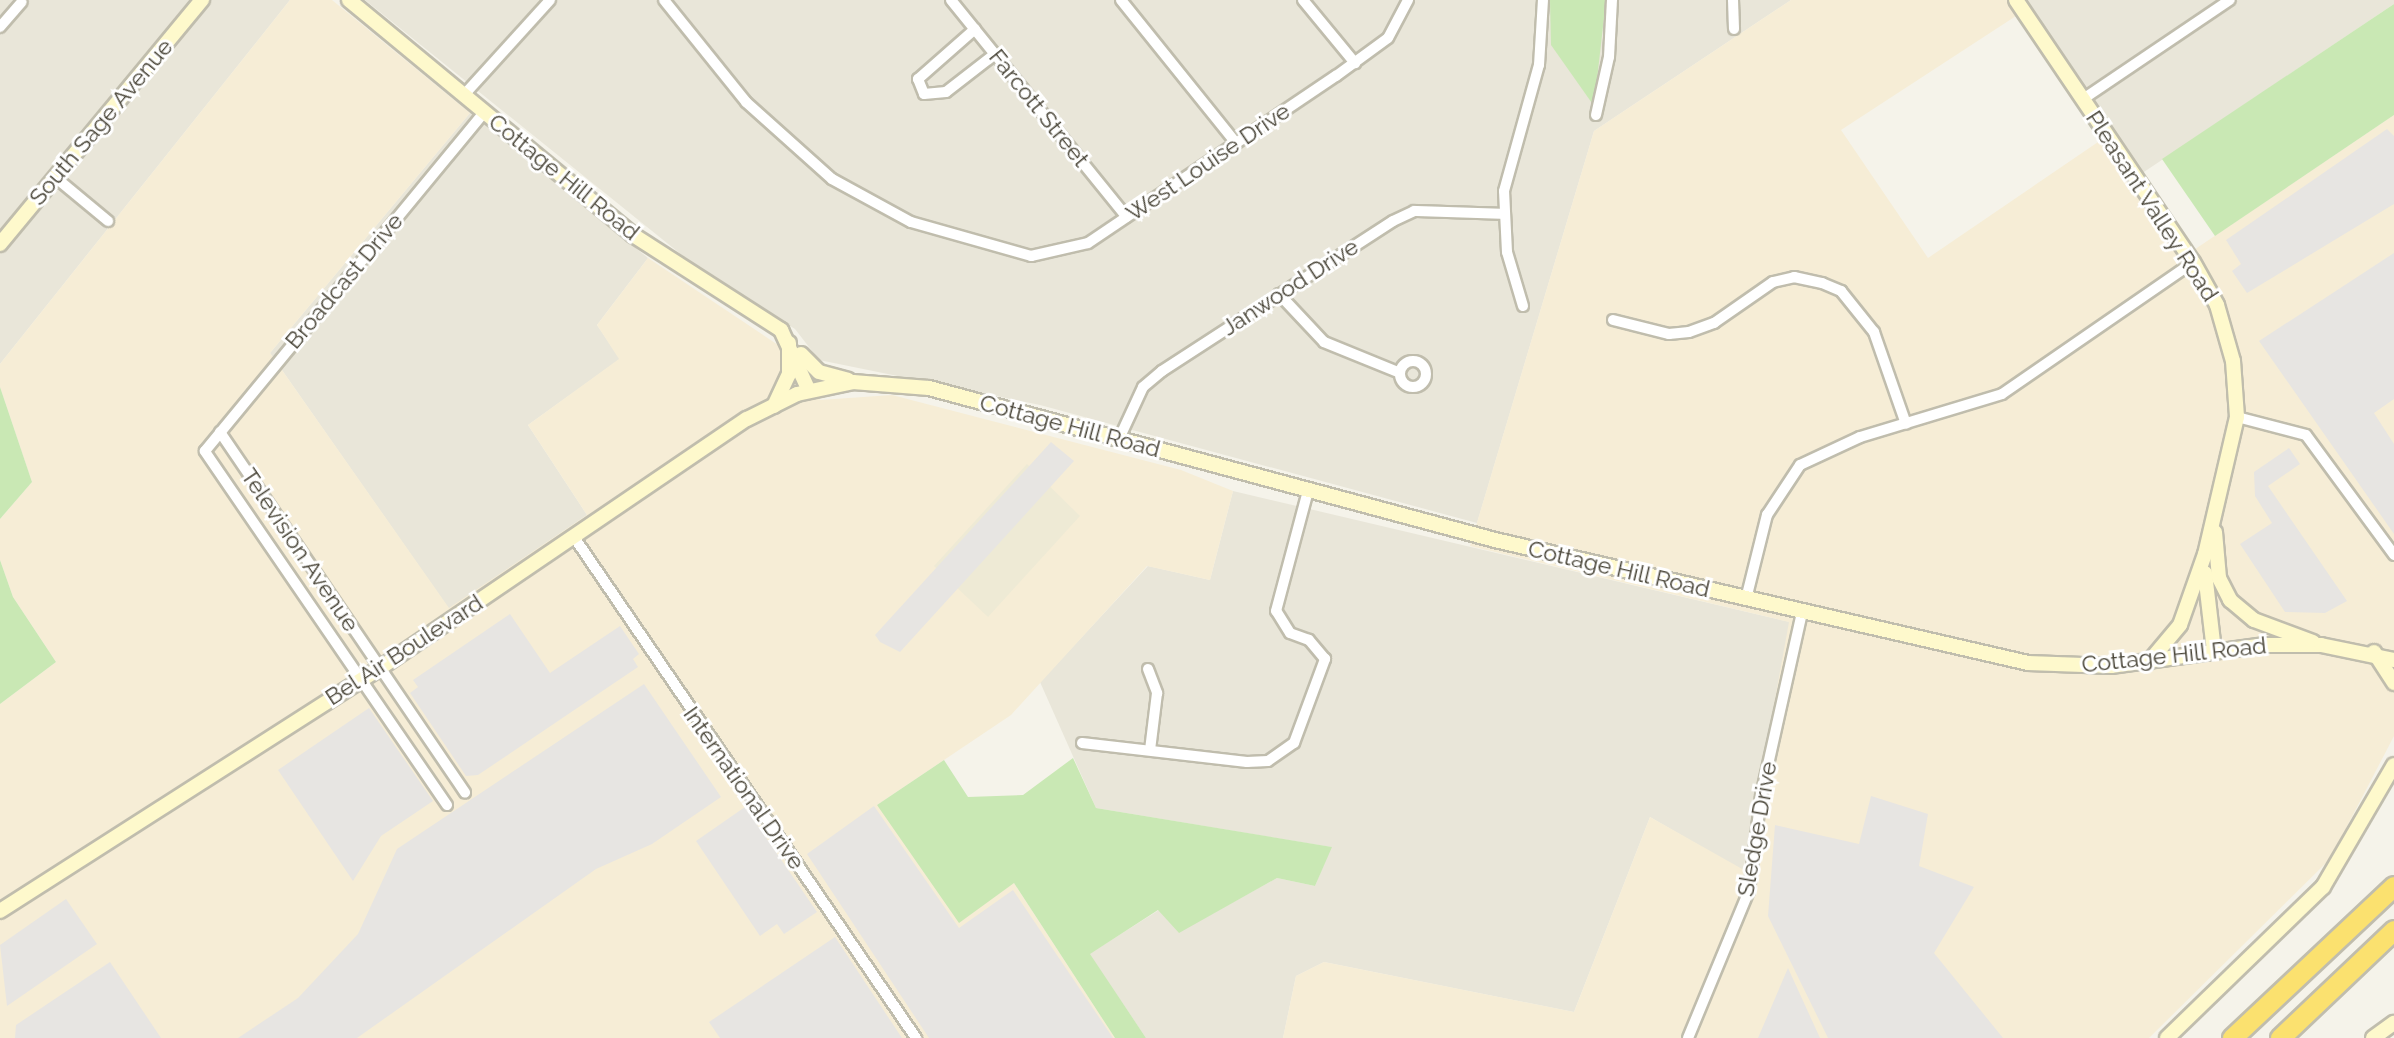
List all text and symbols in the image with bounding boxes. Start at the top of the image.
street label: South Sage Avenue [23,33,179,211]
street label: Farcott Street [983,44,1095,172]
street label: West Louise Drive [1121,97,1295,227]
street label: Pleasant Valley Road [2080,105,2224,307]
street label: Cottage Hill Road [483,108,645,246]
street label: Broadcast Drive [279,208,409,354]
street label: Janwood Drive [1217,233,1363,341]
street label: Cottage Hill Road [976,389,1164,463]
street label: Television Avenue [235,463,365,637]
street label: Cottage Hill Road [1525,535,1713,603]
street label: Bel Air Boulevard [319,588,489,712]
street label: Cottage Hill Road [2080,632,2268,678]
street label: International Drive [677,701,811,875]
street label: Sledge Drive [1732,759,1782,899]

